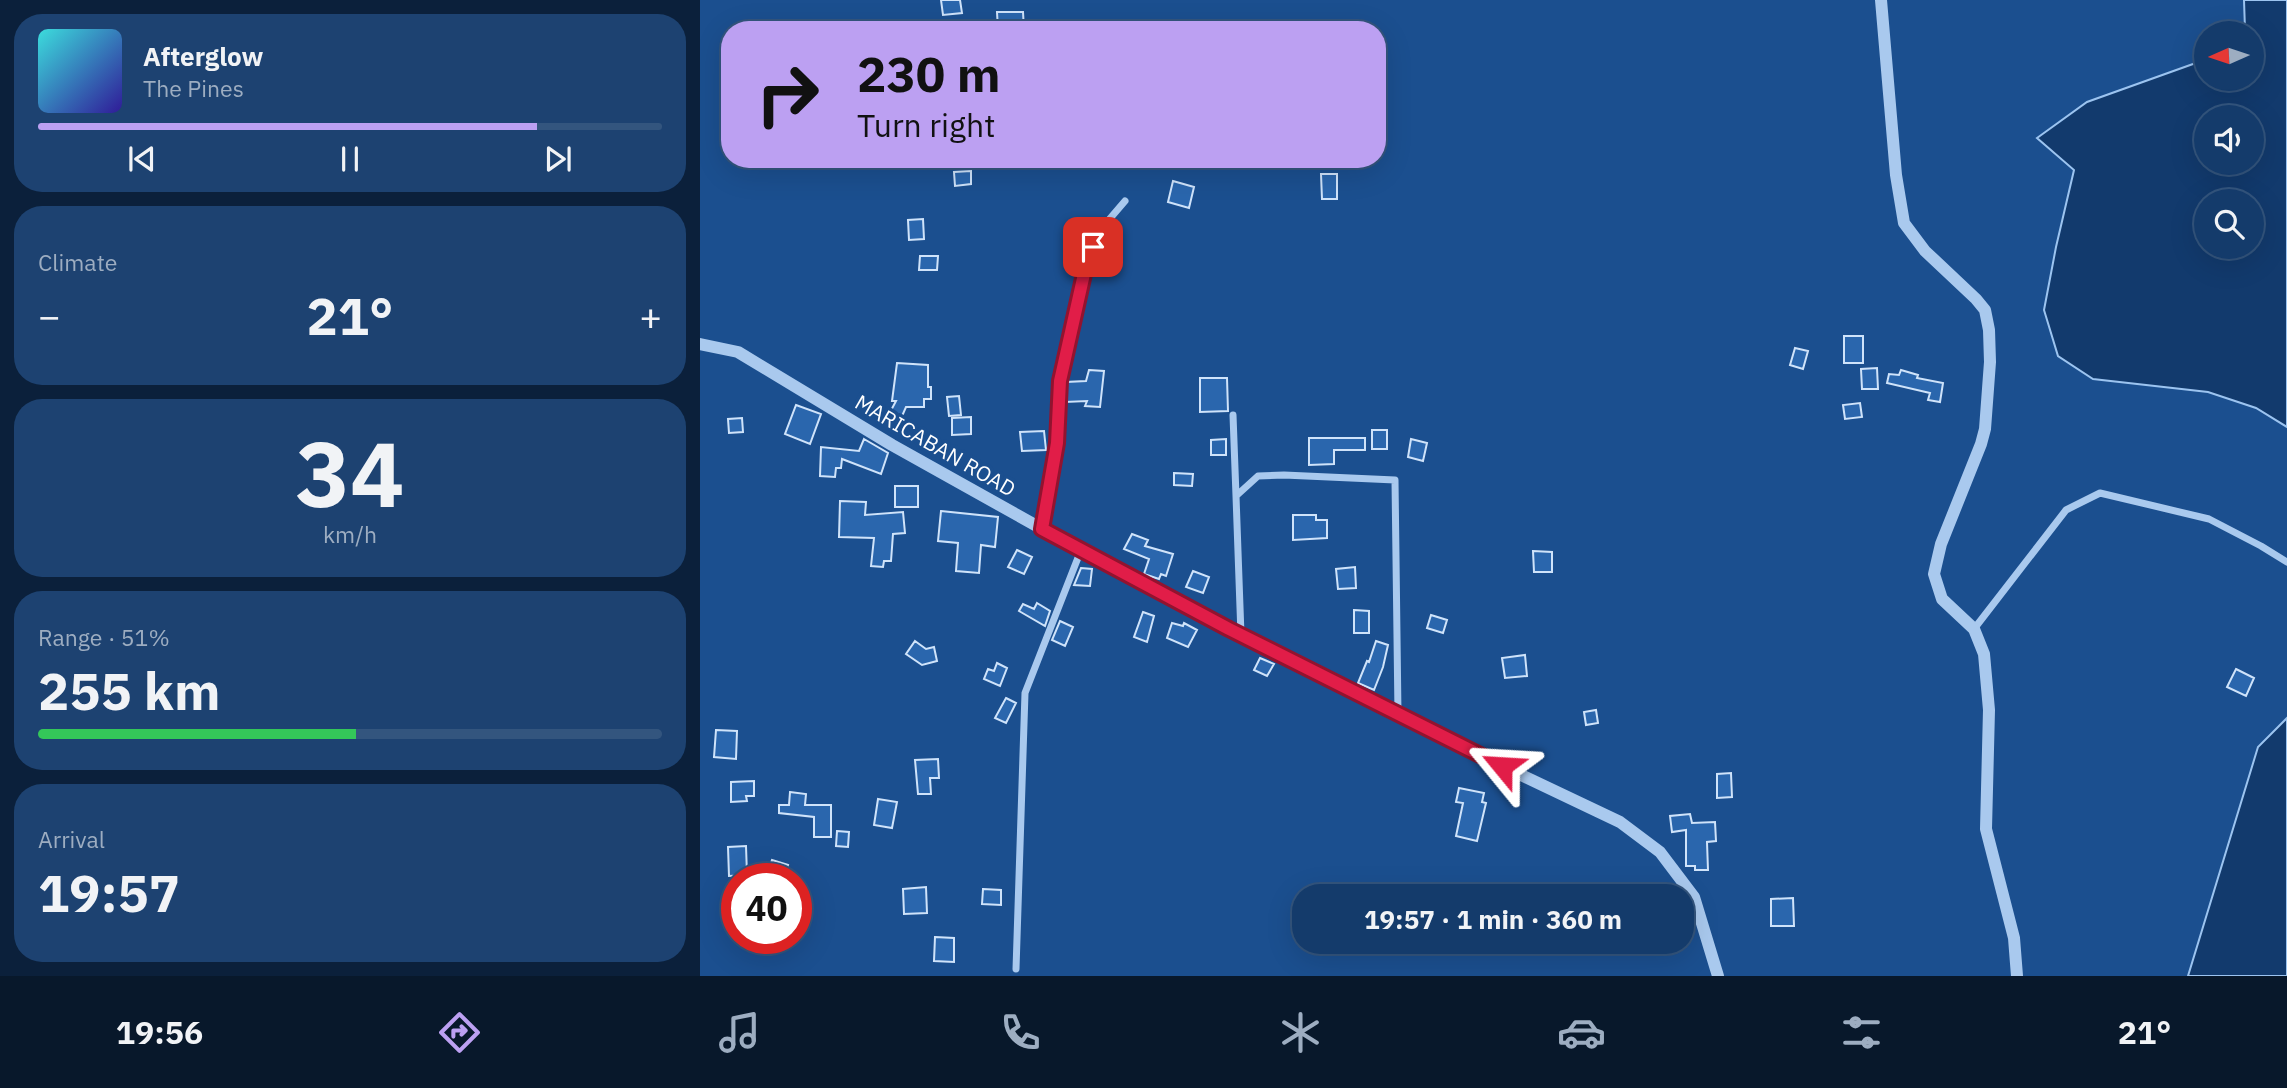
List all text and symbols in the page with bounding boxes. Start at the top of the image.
north arrow [2194,21,2264,91]
map controls [2194,21,2264,259]
text: Afterglow [143,39,263,73]
text: 230 m [857,42,1001,105]
icon: right [742,49,833,140]
text: The Pines [143,73,244,103]
text: Turn right [857,104,995,146]
button: sound [2194,105,2264,175]
icon: previous [123,140,161,178]
icon: pause [331,140,369,178]
icon: next [539,140,577,178]
button: search [2194,189,2264,259]
pin [1063,217,1123,277]
icon: arrive [1074,228,1112,266]
text: Climate [38,247,117,277]
text: 21° [307,282,393,349]
text: − [38,291,61,340]
text: + [639,291,662,340]
street label: MARICABAN ROAD [850,388,1021,503]
text: 34 [295,414,405,532]
text: km/h [323,519,377,549]
text: Range · 51% [38,622,170,652]
text: 255 km [38,657,220,724]
position arrow [1465,729,1539,803]
text: Arrival [38,824,105,854]
text: 19:57 [38,859,180,926]
speed limit sign: 40 [721,863,812,954]
text: 19:57 · 1 min · 360 m [1364,902,1622,936]
icon: directions [435,1008,484,1057]
icon: music [715,1008,764,1057]
icon: phone [996,1008,1045,1057]
icon: climate [1276,1008,1325,1057]
icon: car [1557,1008,1606,1057]
icon: filters [1837,1008,1886,1057]
text: 19:56 [116,1011,203,1053]
text: 21° [2118,1011,2171,1053]

